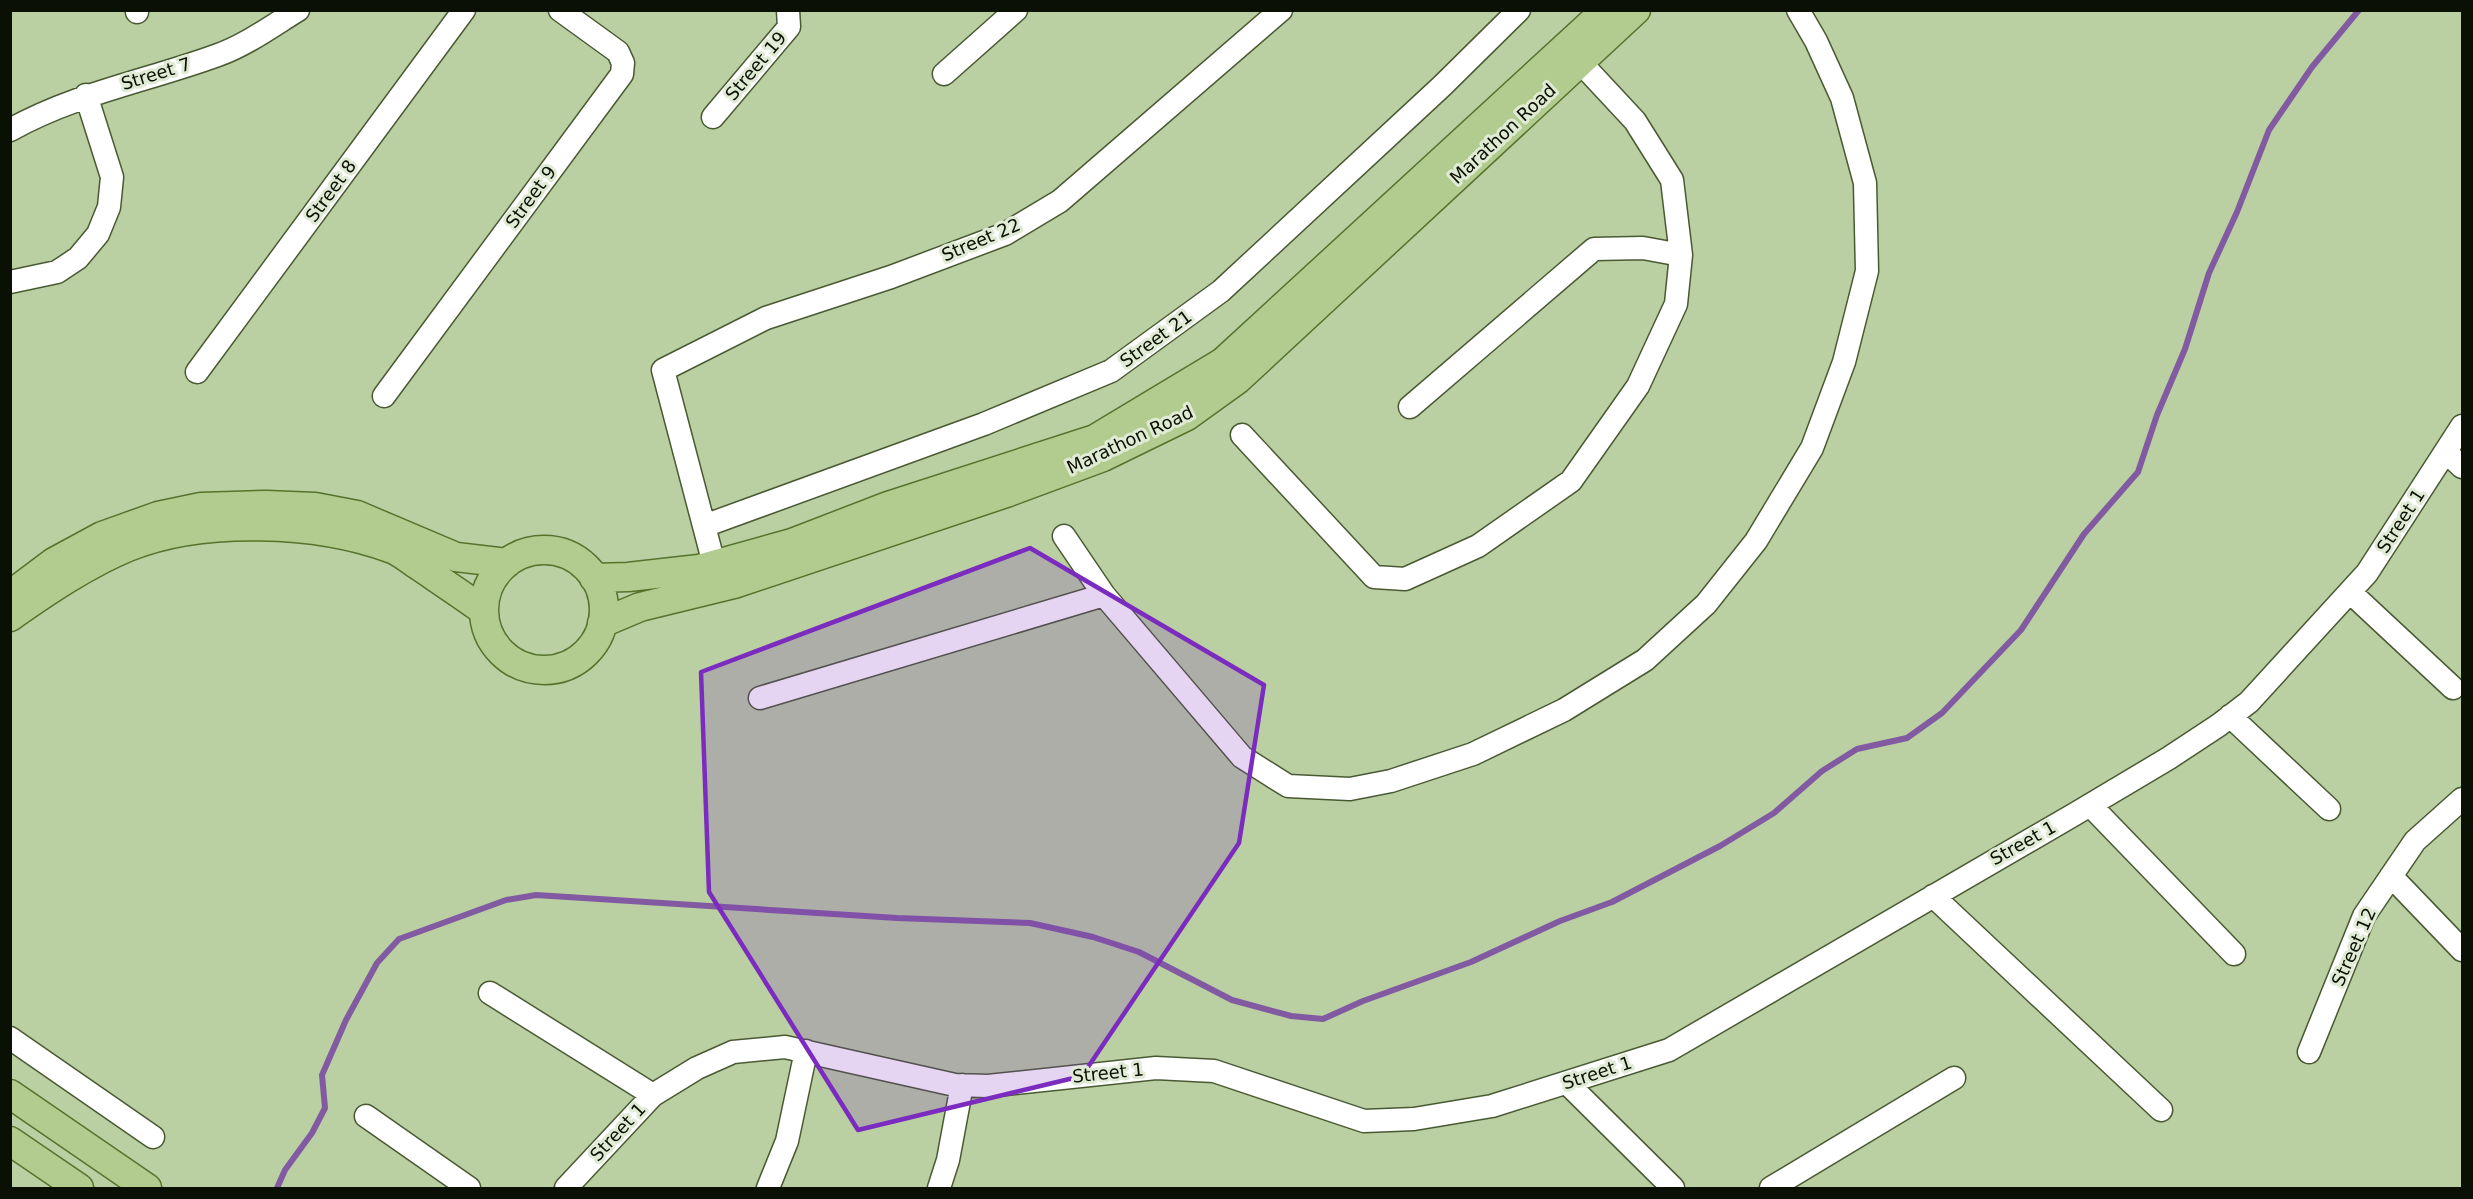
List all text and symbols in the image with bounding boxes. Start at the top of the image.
street label: Street 19 [721,27,790,104]
street label: Street 7 [118,53,193,94]
street label: Marathon Road [1445,79,1560,188]
street label: Street 8 [301,155,360,226]
street label: Street 9 [501,161,560,232]
street label: Street 22 [938,214,1023,265]
street label: Street 21 [1116,306,1196,372]
street label: Marathon Road [1063,401,1196,478]
street label: Street 1 [2372,485,2429,557]
street label: Street 1 [1986,816,2059,869]
street label: Street 12 [2327,904,2380,989]
street label: Street 1 [1559,1051,1634,1094]
street label: Street 1 [1071,1058,1145,1087]
street label: Street 1 [585,1098,650,1165]

